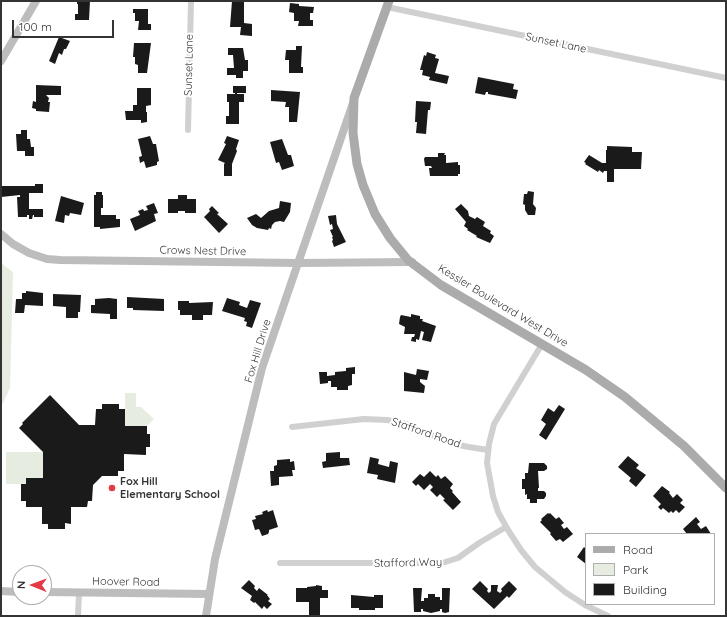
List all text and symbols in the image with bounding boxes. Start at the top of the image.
scale bar [14,12,116,38]
text: 100 m [19,19,52,34]
street label: Sunset Lane [524,30,588,56]
street label: Sunset Lane [182,34,196,96]
street label: Crows Nest Drive [159,244,247,258]
street label: Kessler Boulevard West Drive [436,262,570,350]
street label: Fox Hill Drive [242,318,274,384]
street label: Stafford Road [390,415,462,451]
place label: Fox Hill Elementary School [120,475,220,501]
marker: Fox Hill Elementary School [107,483,117,493]
legend [585,533,715,605]
text: Road [623,542,653,557]
street label: Stafford Way [374,556,442,570]
text: Park [623,562,648,577]
north arrow [12,565,52,605]
street label: Hoover Road [92,575,160,589]
text: N [14,581,28,589]
text: Building [623,582,667,597]

